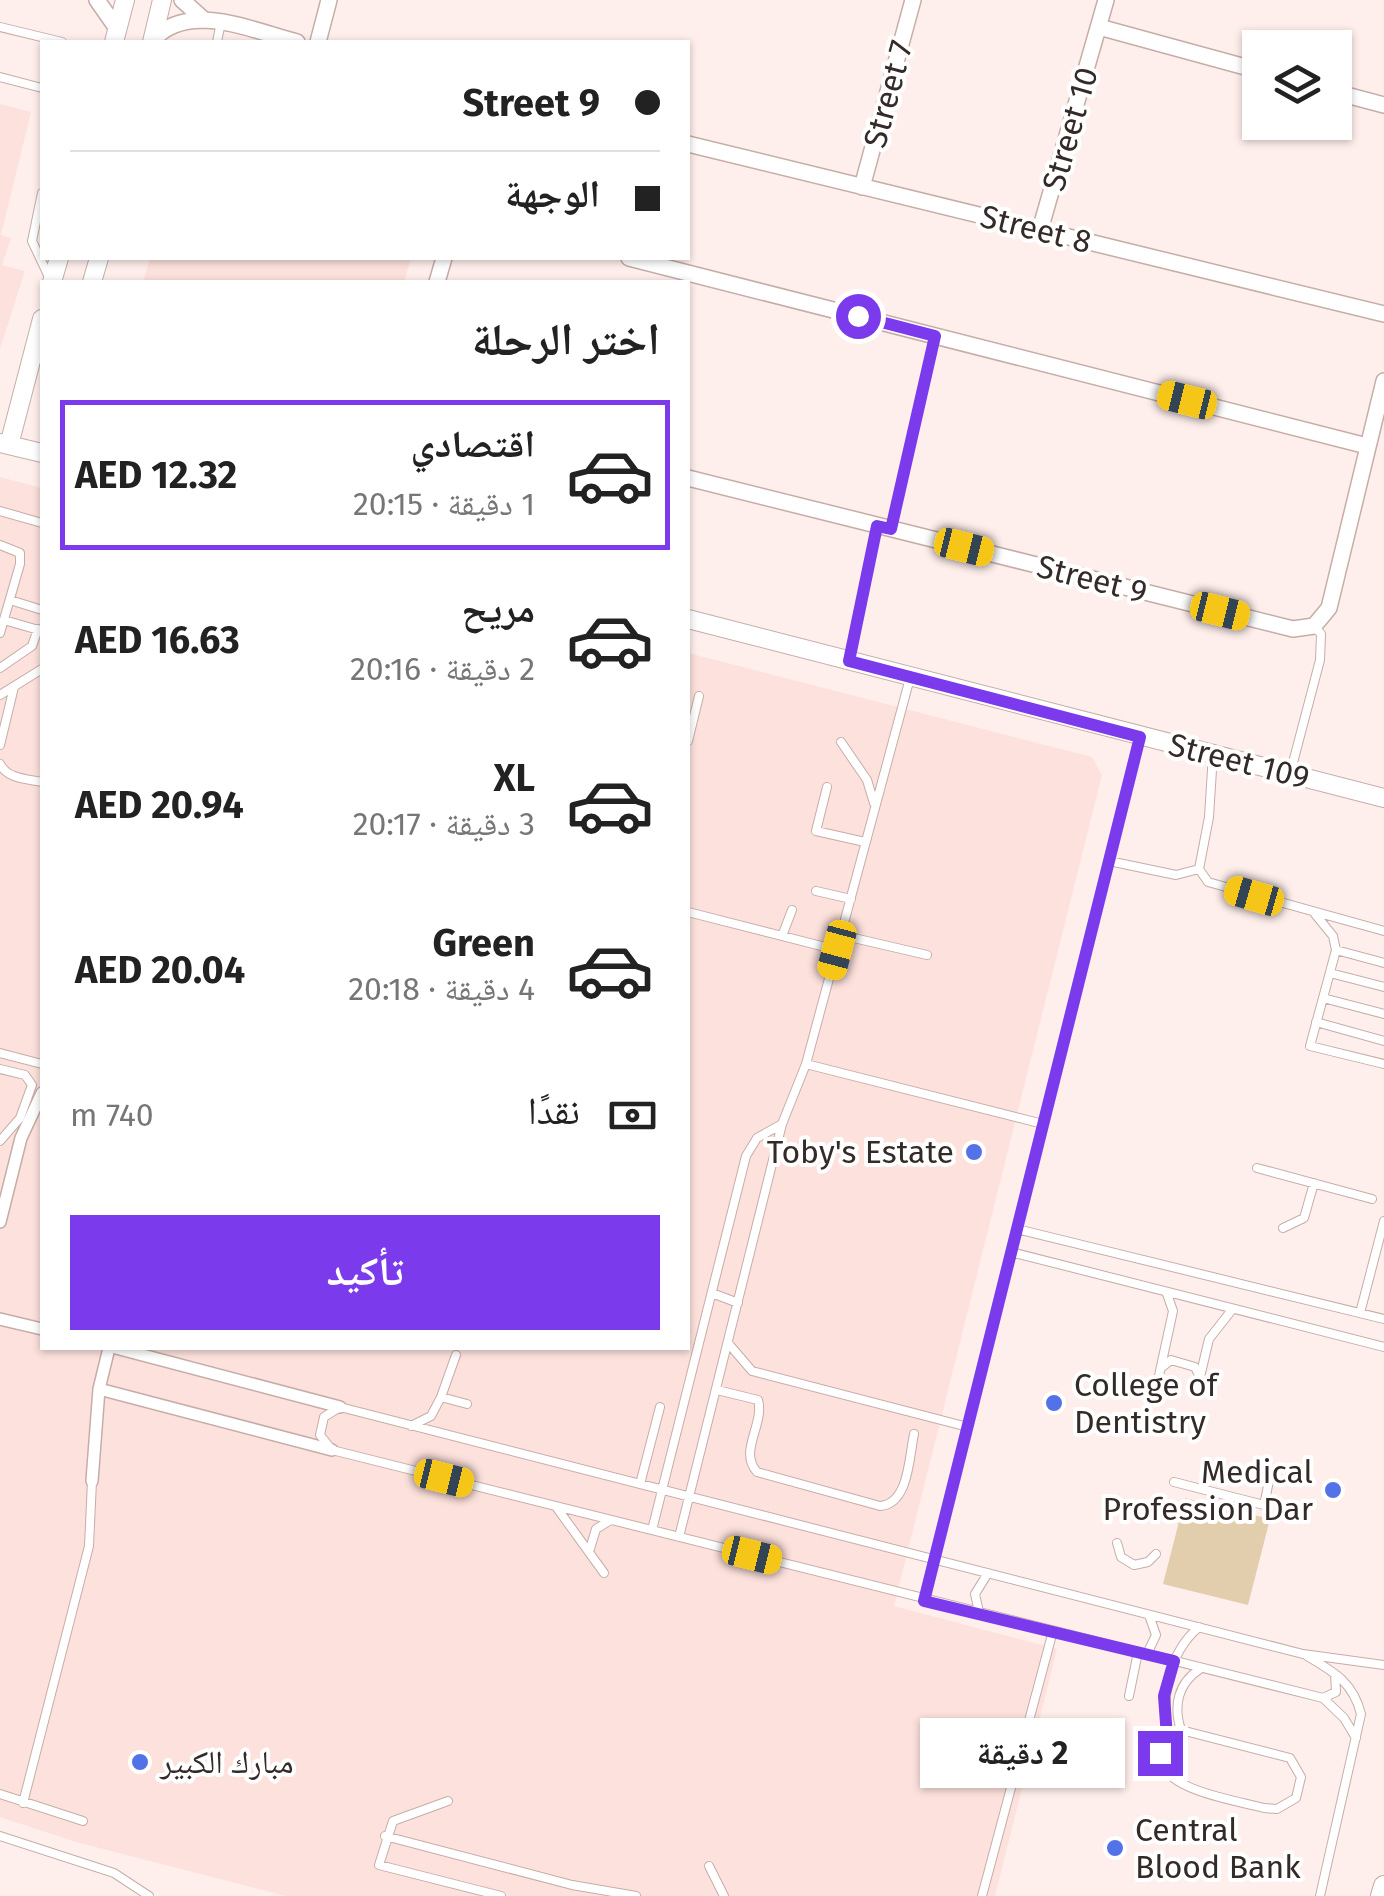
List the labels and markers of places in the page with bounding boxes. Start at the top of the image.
place label: Toby's Estate [767,1133,954,1171]
marker: Toby's Estate [963,1141,985,1163]
place label: College of Dentistry [1074,1366,1220,1441]
marker: College of Dentistry [1043,1392,1065,1414]
place label: Medical Profession Dar [1103,1453,1314,1528]
marker: Medical Profession Dar [1322,1479,1344,1501]
place label: مبارك الكبير [159,1743,294,1781]
marker: مبارك الكبير [129,1751,151,1773]
place label: Central Blood Bank [1135,1811,1301,1886]
marker: Central Blood Bank [1104,1837,1126,1859]

